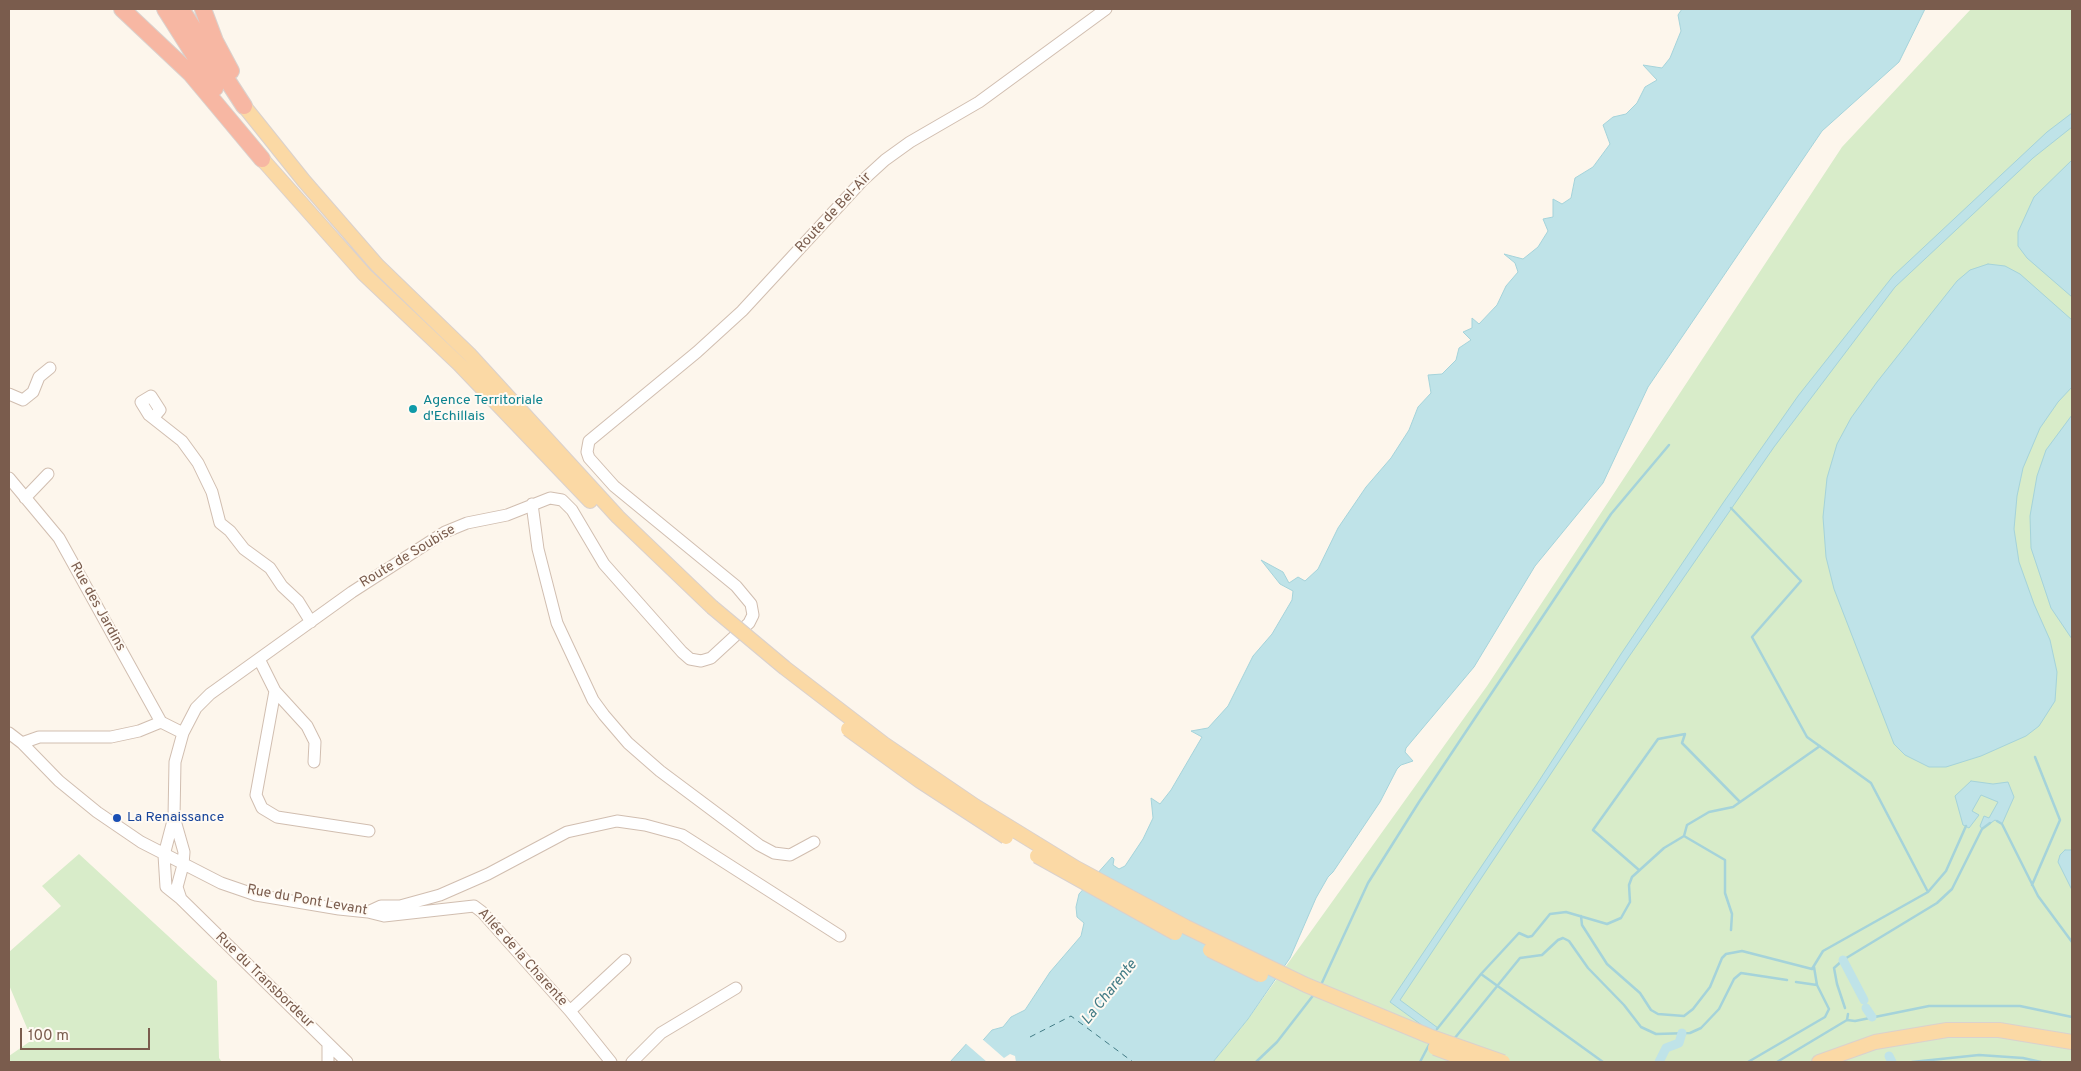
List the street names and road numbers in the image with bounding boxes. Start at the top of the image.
street label: Route de Bel-Air [792,169,876,257]
street label: Route de Soubise [357,522,459,592]
street label: Rue des Jardins [66,560,128,654]
street label: Rue du Pont Levant [245,882,369,920]
street label: Allée de la Charente [474,906,570,1010]
street label: Rue du Transbordeur [211,930,317,1032]

